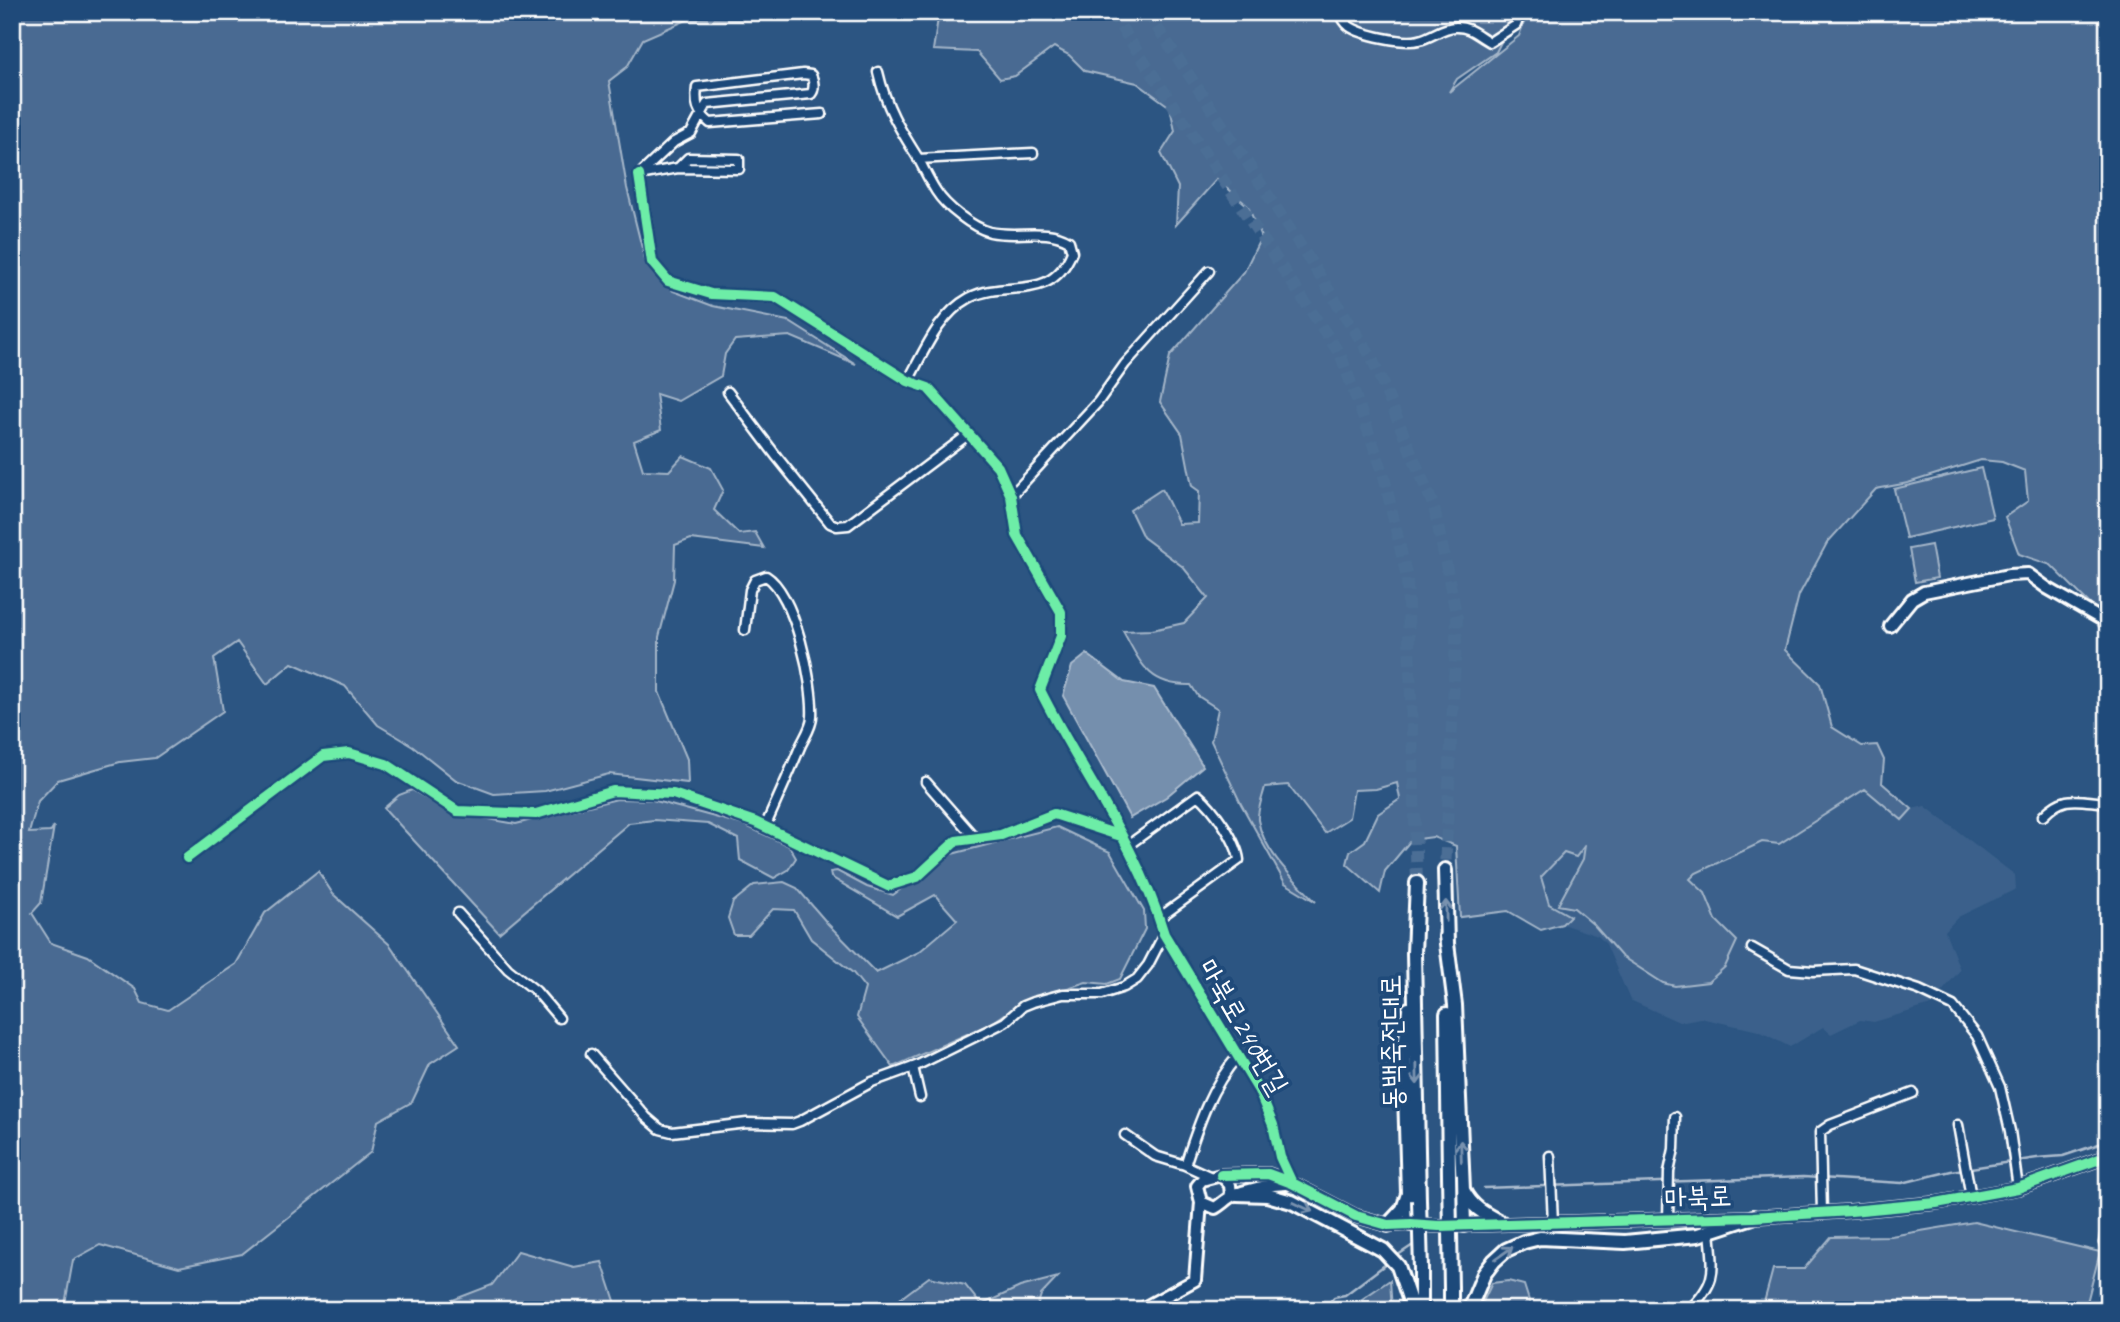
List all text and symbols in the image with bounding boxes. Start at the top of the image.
one-way arrow [1439,899,1452,922]
street label: 마북로240번길 [1191,952,1296,1100]
street label: 동백죽전대로 [1373,974,1410,1110]
one-way arrow [1410,1062,1423,1085]
one-way arrow [1455,1139,1468,1162]
street label: 마북로 [1664,1178,1732,1215]
one-way arrow [1292,1201,1313,1214]
one-way arrow [1494,1246,1513,1260]

